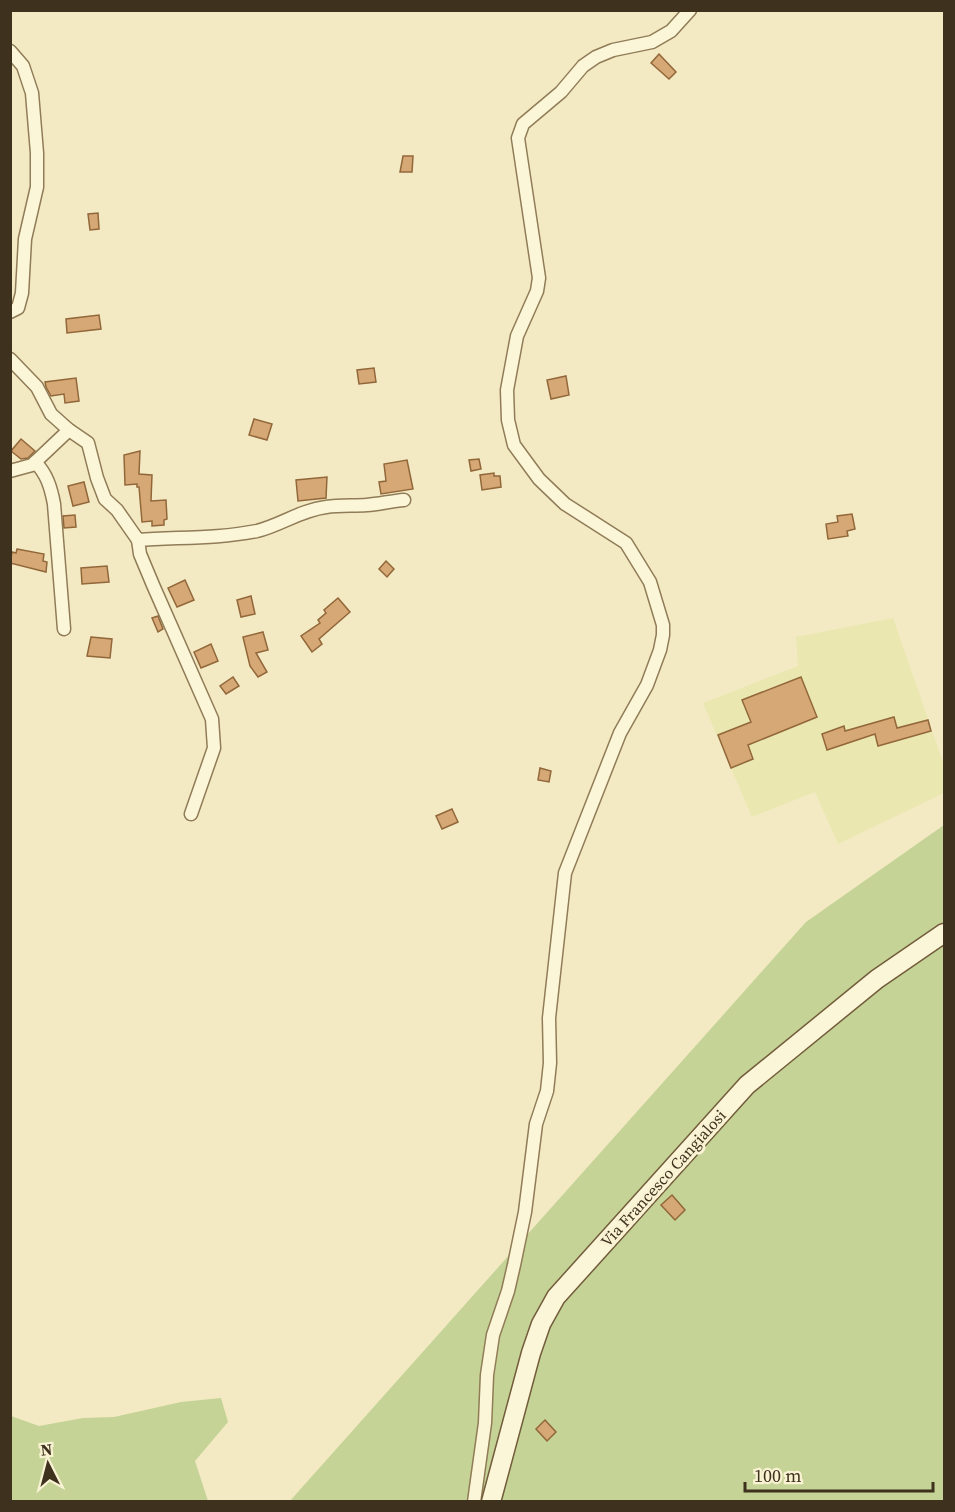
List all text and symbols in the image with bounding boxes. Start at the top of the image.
street label: Via Francesco Cangialosi [595,1104,731,1251]
north arrow [18,1434,78,1494]
text: N [39,1437,54,1461]
scale bar [745,1455,932,1493]
text: 100 m [754,1463,801,1488]

